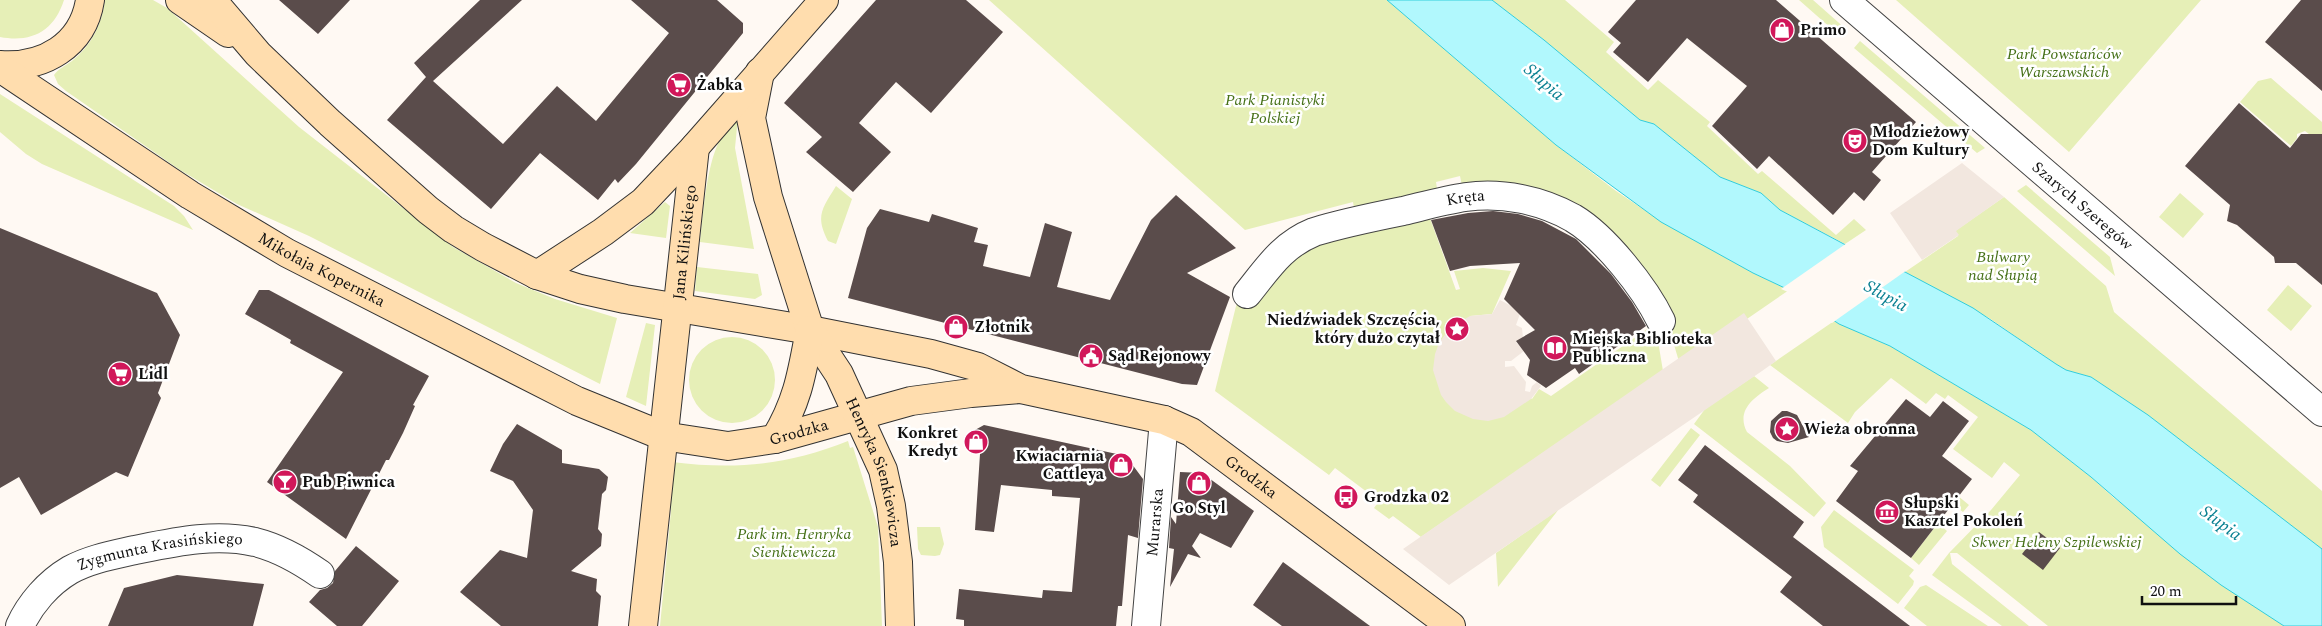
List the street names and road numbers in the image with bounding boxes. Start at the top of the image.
street label: Szarych Szeregów [2027,155,2139,257]
street label: Jana Kilińskiego [666,183,703,301]
street label: Kręta [1444,184,1486,212]
street label: Mikołaja Kopernika [253,226,390,313]
street label: Henryka Sienkiewicza [839,393,908,548]
street label: Grodzka [766,413,831,452]
street label: Grodzka [1220,449,1283,505]
street label: Murarska [1140,487,1170,558]
street label: Zygmunta Krasińskiego [73,526,244,577]

